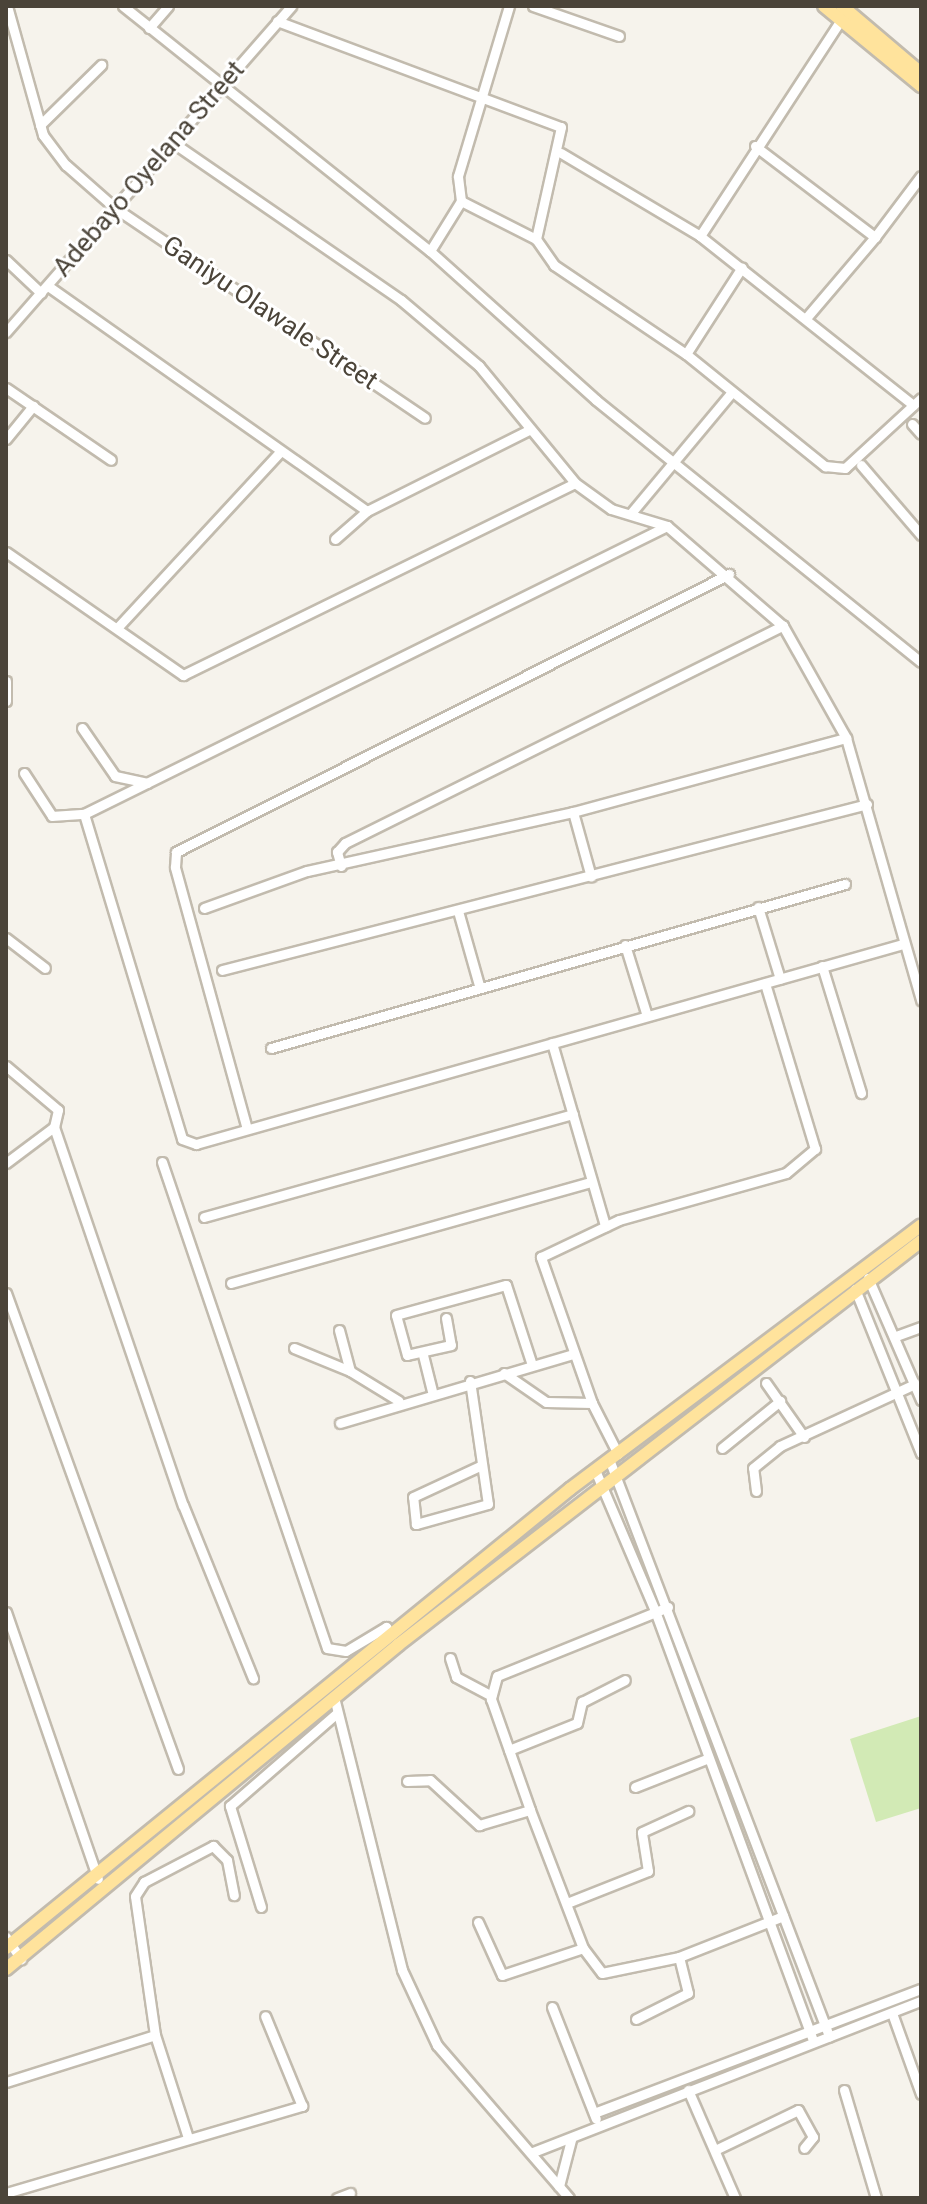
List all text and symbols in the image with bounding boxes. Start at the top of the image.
street label: Adebayo Oyelana Street [47,55,251,283]
street label: Ganiyu Olawale Street [156,229,384,397]

